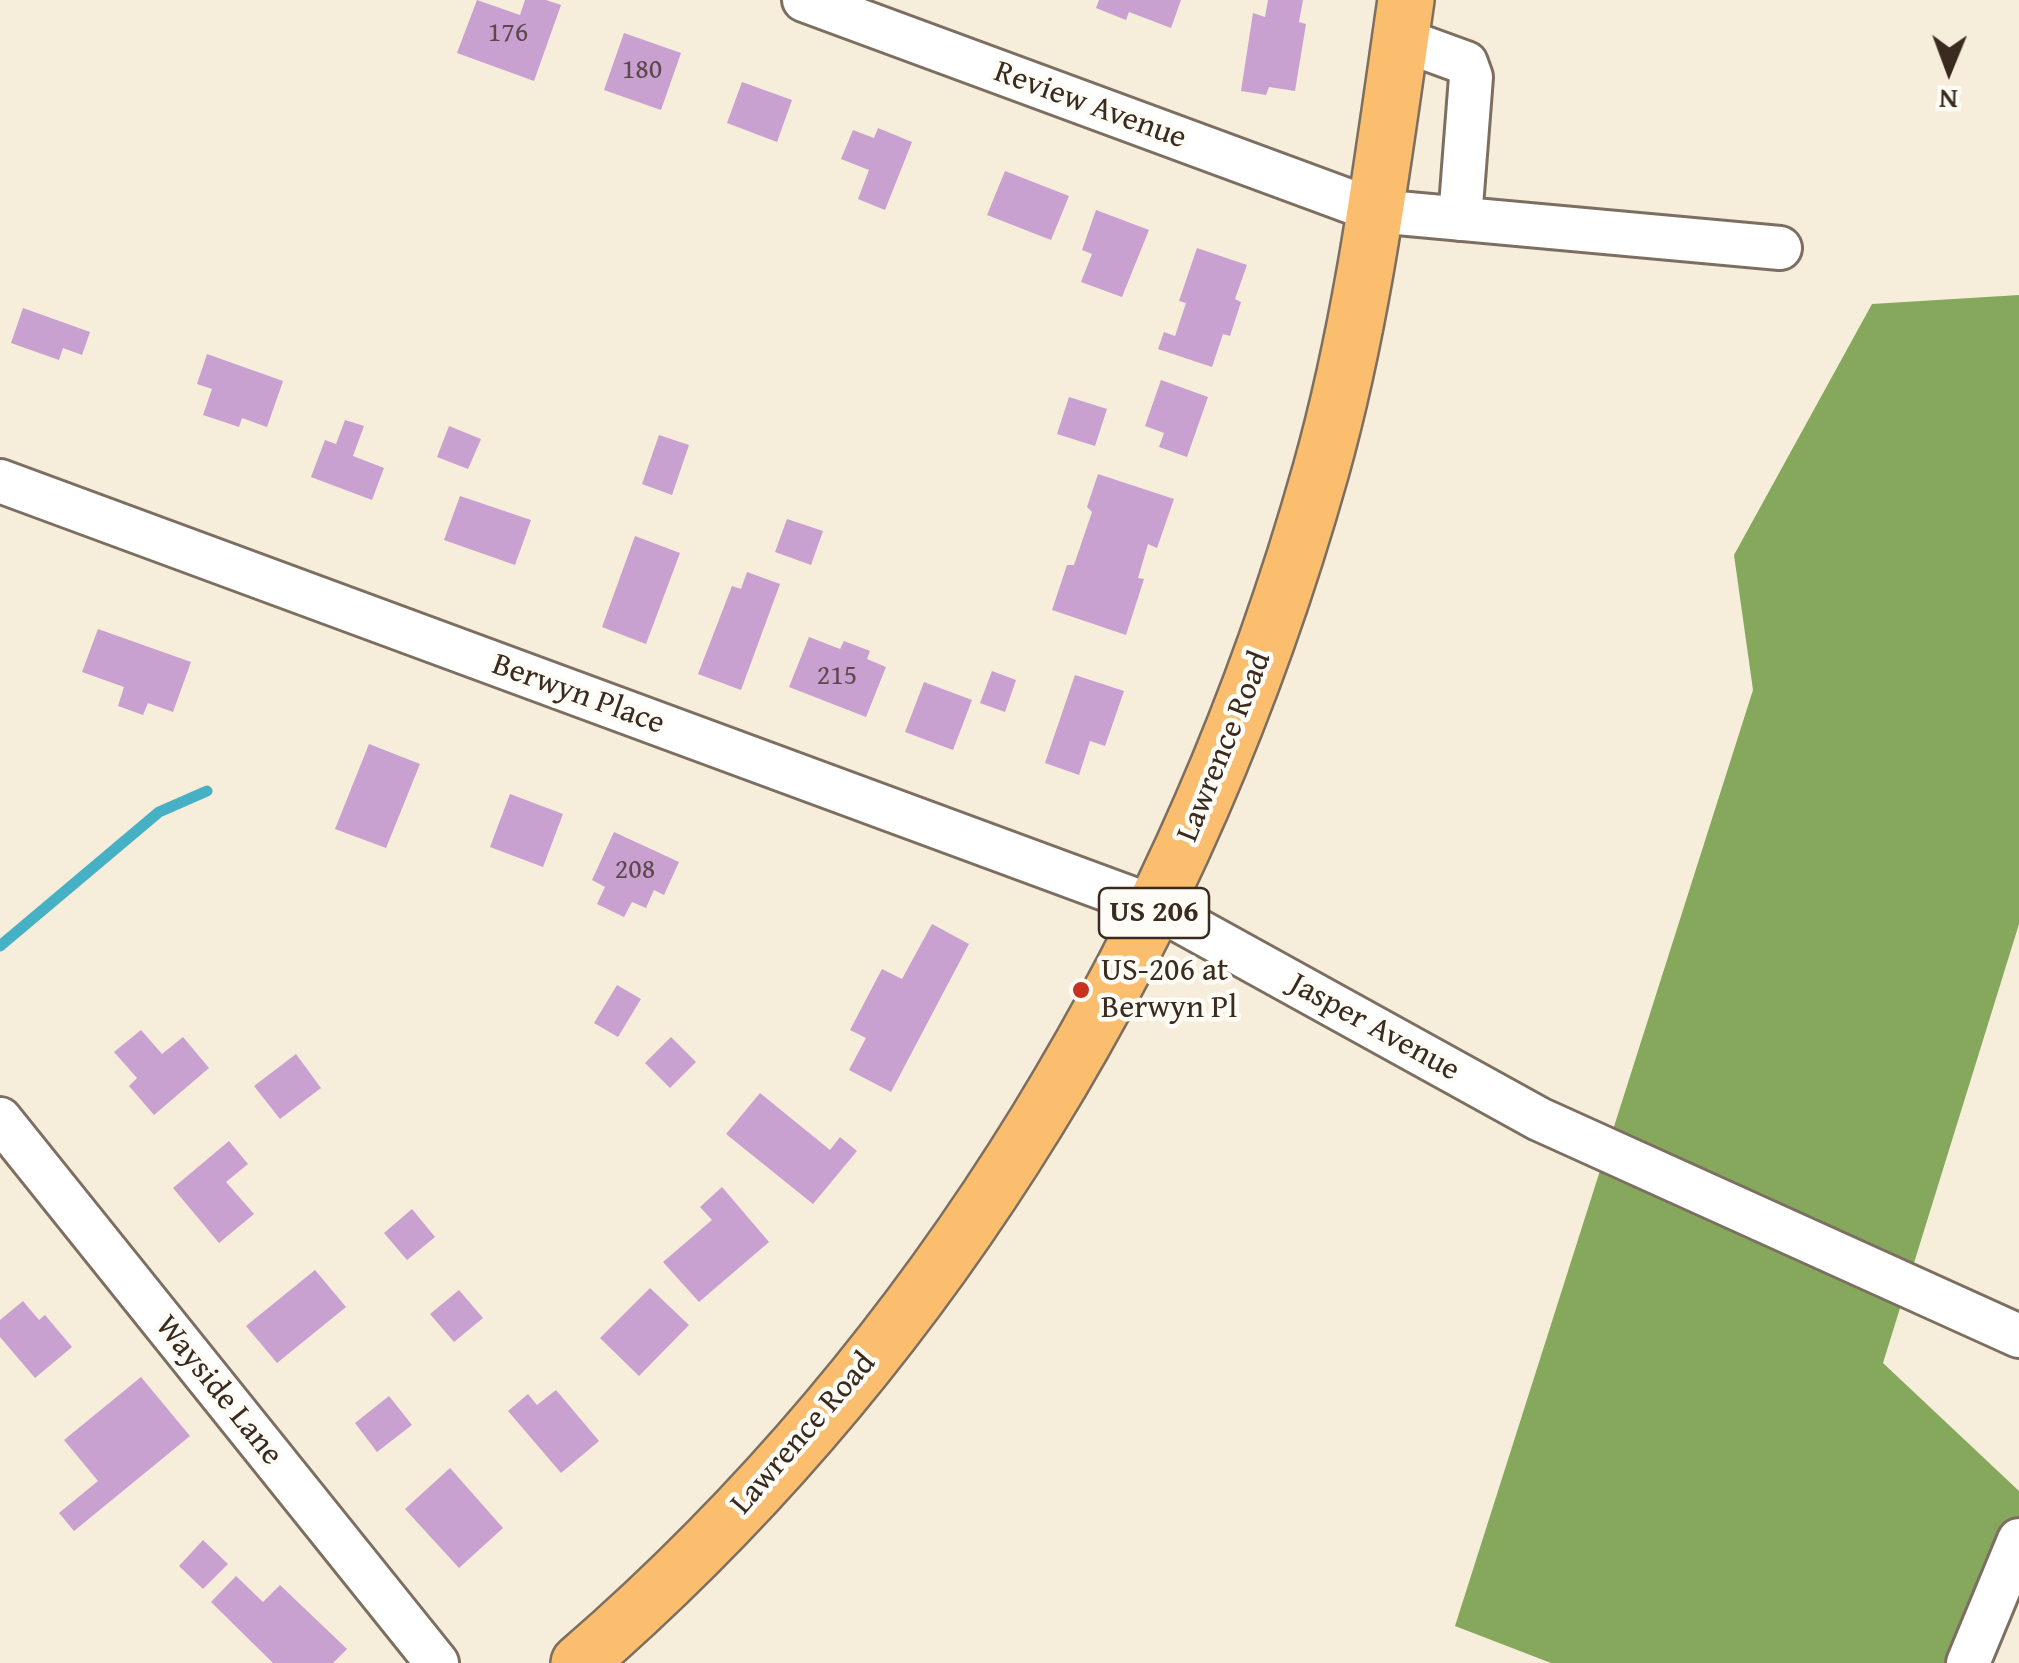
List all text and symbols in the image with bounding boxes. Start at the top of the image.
house number: 176 [488,17,528,51]
north arrow [1899,20,1999,120]
house number: 180 [622,54,662,88]
street label: Review Avenue [989,54,1191,158]
text: N [1939,80,1958,121]
street label: Berwyn Place [487,646,669,744]
street label: Lawrence Road [1169,646,1281,848]
house number: 215 [817,660,857,694]
house number: 208 [615,854,655,888]
road number: US 206 [1099,888,1209,938]
place label: US-206 at Berwyn Pl [1101,953,1237,1028]
street label: Jasper Avenue [1282,965,1466,1091]
marker: US-206 at Berwyn Pl [1070,979,1092,1001]
street label: Wayside Lane [146,1308,290,1474]
street label: Lawrence Road [723,1345,885,1523]

